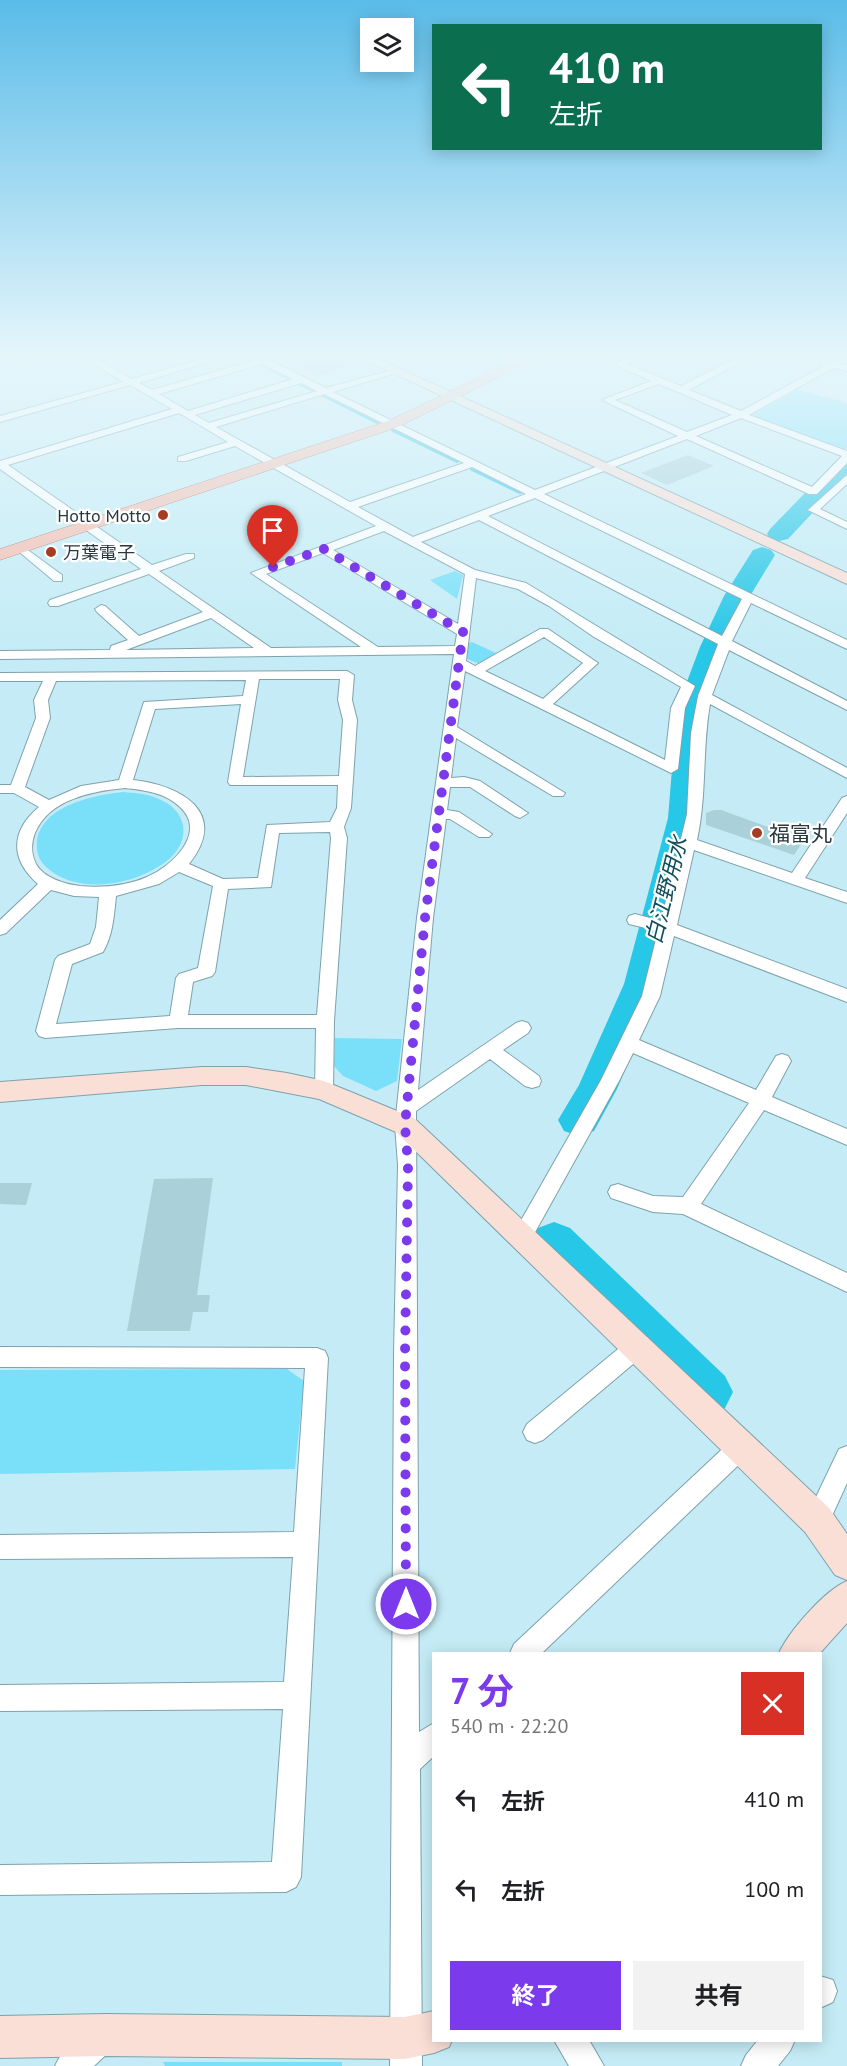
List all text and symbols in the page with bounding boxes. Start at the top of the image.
map controls [360,18,414,72]
button: layers [360,18,414,72]
text: 410 m [549,40,665,95]
icon: left [450,48,528,126]
text: 左折 [549,97,603,131]
place label: Hotto Motto [57,504,151,527]
pin [247,505,298,567]
marker: Hotto Motto [156,508,170,522]
icon: arrive [256,514,289,547]
place label: 万葉電子 [63,541,135,564]
marker: 万葉電子 [44,545,58,559]
place label: 福富丸 [769,820,832,847]
marker: 福富丸 [750,826,764,840]
water label: 白江野用水 [639,831,693,947]
position arrow [374,1572,438,1636]
text: 7 分 [450,1667,514,1714]
button: close [741,1672,804,1735]
text: 540 m · 22:20 [450,1713,568,1739]
icon: left [450,1783,483,1816]
text: 410 m [744,1785,804,1813]
text: 左折 [501,1787,545,1815]
icon: left [450,1873,483,1906]
text: 100 m [744,1875,804,1903]
text: 左折 [501,1877,545,1905]
button: 終了 [450,1961,621,2030]
button: 共有 [633,1961,804,2030]

